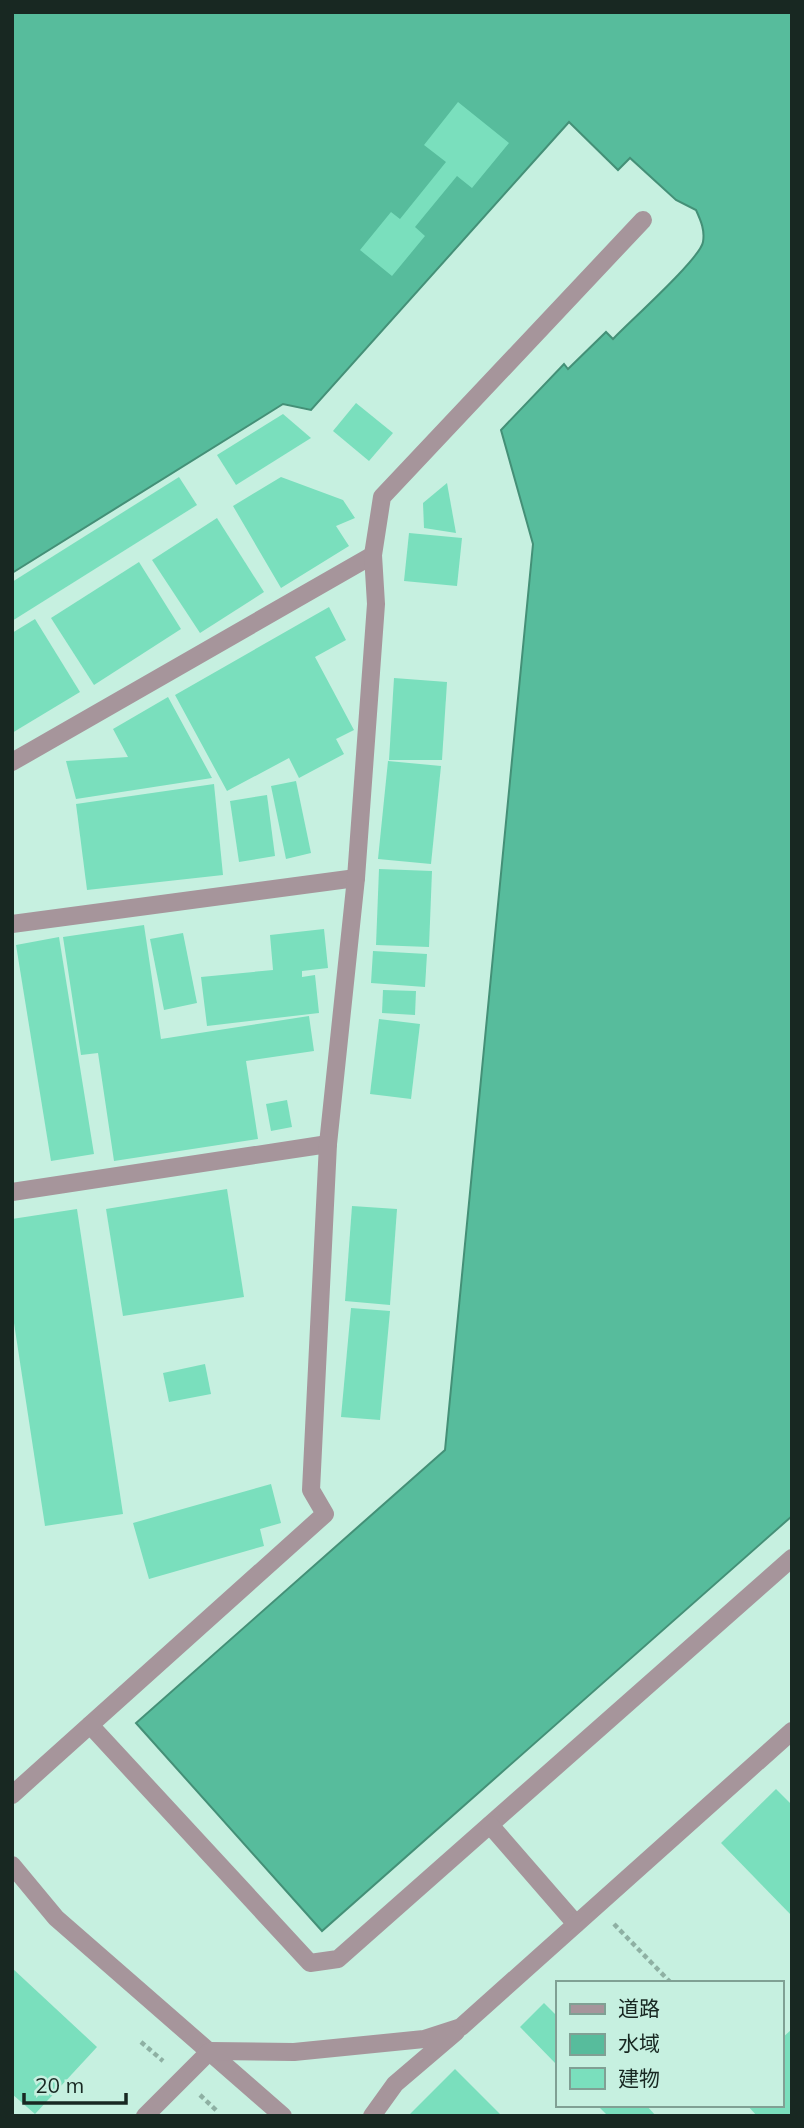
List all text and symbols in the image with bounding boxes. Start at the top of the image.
legend [556,1981,783,2107]
text: 道路 [618,1995,660,2021]
text: 水域 [618,2030,660,2056]
scale bar [24,2062,126,2106]
text: 建物 [618,2065,660,2091]
text: 20 m [35,2072,84,2098]

